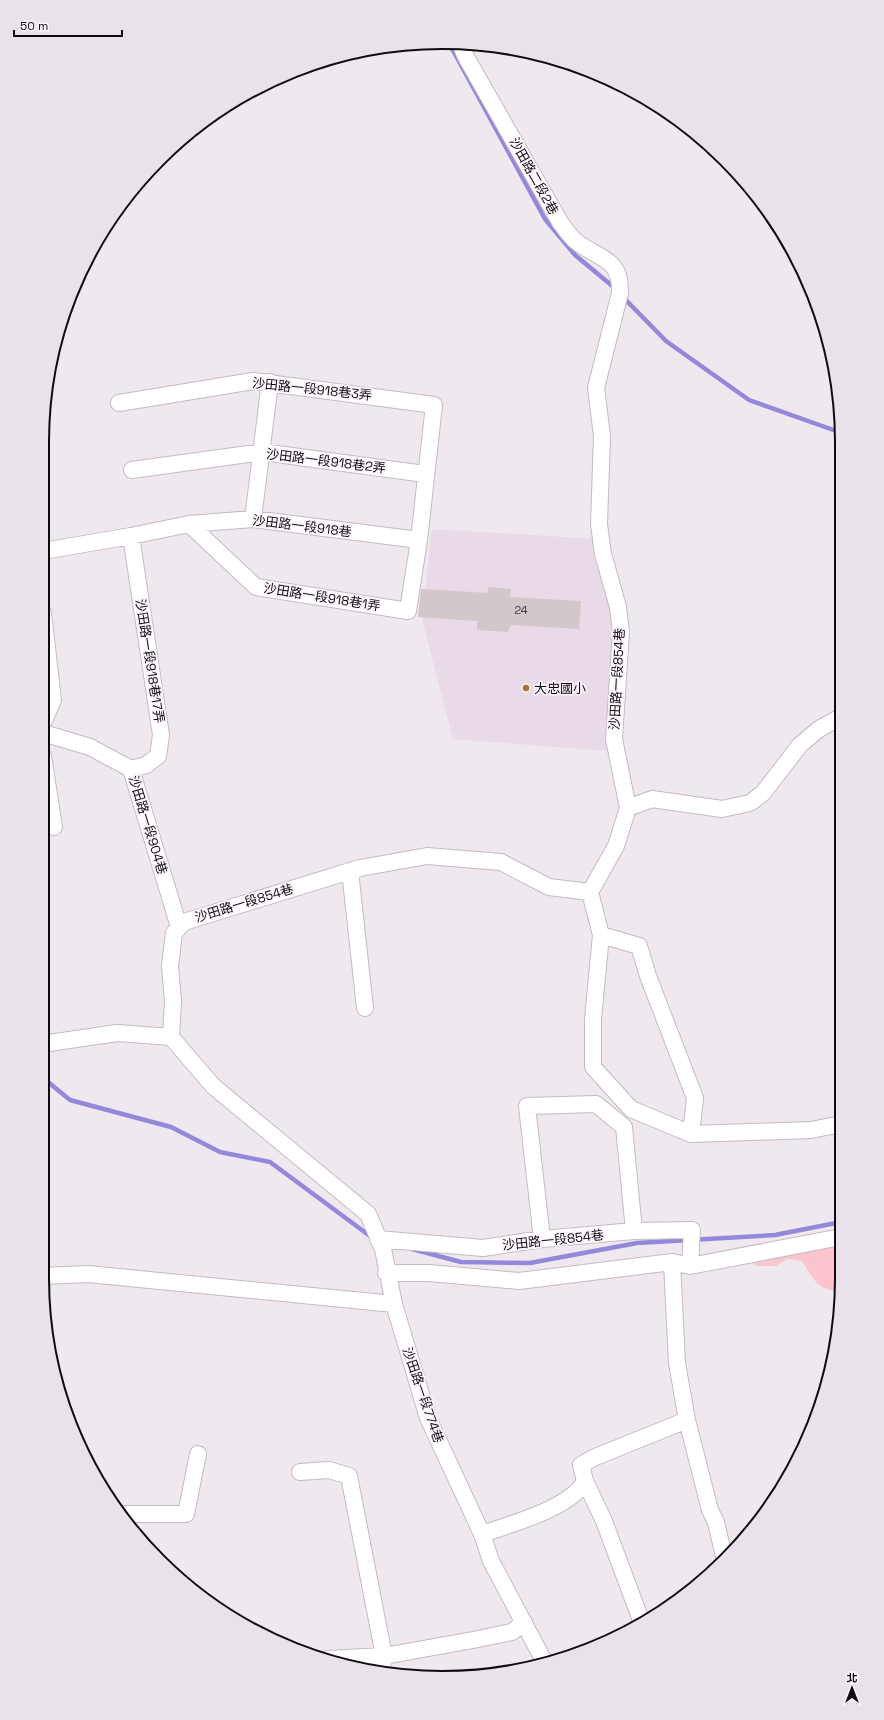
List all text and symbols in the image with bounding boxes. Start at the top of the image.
scale bar [14,12,122,38]
text: 50 m [20,18,48,34]
street label: 沙田路二段2巷 [506,134,562,218]
street label: 沙田路一段918巷3弄 [251,374,373,404]
street label: 沙田路一段918巷2弄 [265,445,387,477]
street label: 沙田路一段918巷 [252,512,352,540]
street label: 沙田路一段918巷1弄 [262,579,382,615]
street label: 沙田路一段918巷17弄 [132,598,168,724]
house number: 24 [514,603,528,617]
street label: 沙田路一段854巷 [606,628,628,730]
place label: 大忠國小 [534,680,586,697]
marker: 大忠國小 [521,683,531,693]
street label: 沙田路一段904巷 [125,774,171,876]
street label: 沙田路一段854巷 [193,880,295,926]
street label: 沙田路一段854巷 [501,1226,605,1254]
street label: 沙田路一段774巷 [399,1345,447,1445]
north arrow [832,1668,872,1708]
text: 北 [847,1671,858,1685]

